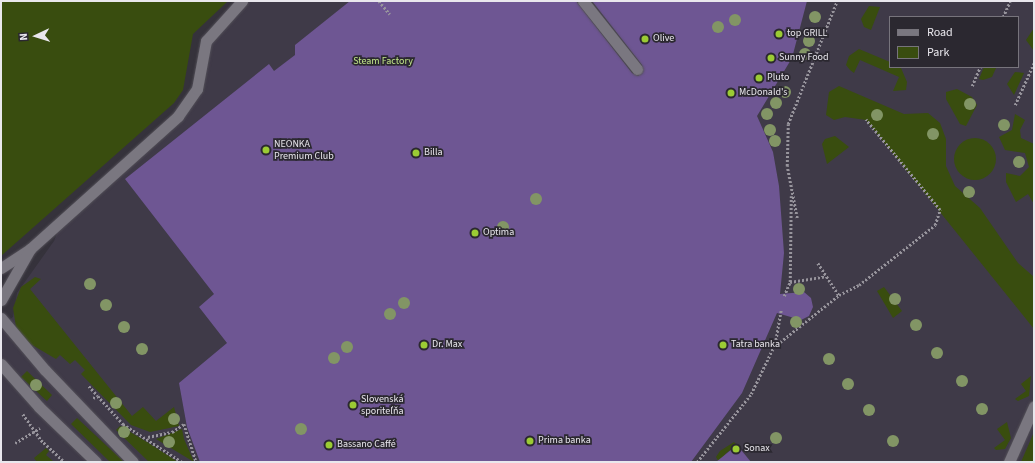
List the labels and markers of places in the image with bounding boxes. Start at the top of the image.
place label: top GRILL [787,28,827,40]
marker: top GRILL [774,29,784,39]
place label: Olive [653,33,674,45]
marker: Olive [640,34,650,44]
place label: Sunny Food [779,52,829,64]
marker: Sunny Food [766,53,776,63]
place label: Pluto [767,72,789,84]
marker: Pluto [754,73,764,83]
place label: McDonald's [739,87,787,99]
marker: McDonald's [726,88,736,98]
place label: NEONKA Premium Club [274,138,334,162]
marker: NEONKA Premium Club [261,145,271,155]
place label: Billa [424,147,442,159]
marker: Billa [411,148,421,158]
place label: Optima [483,227,514,239]
marker: Optima [470,228,480,238]
place label: Dr. Max [432,339,462,351]
place label: Tatra banka [731,339,780,351]
marker: Dr. Max [419,340,429,350]
marker: Tatra banka [718,340,728,350]
place label: Slovenská sporiteľňa [361,393,403,416]
marker: Slovenská sporiteľňa [348,400,358,410]
place label: Prima banka [538,435,591,447]
marker: Prima banka [525,436,535,446]
place label: Bassano Caffé [337,439,396,451]
marker: Bassano Caffé [324,440,334,450]
place label: Sonax [744,443,770,455]
marker: Sonax [731,444,741,454]

